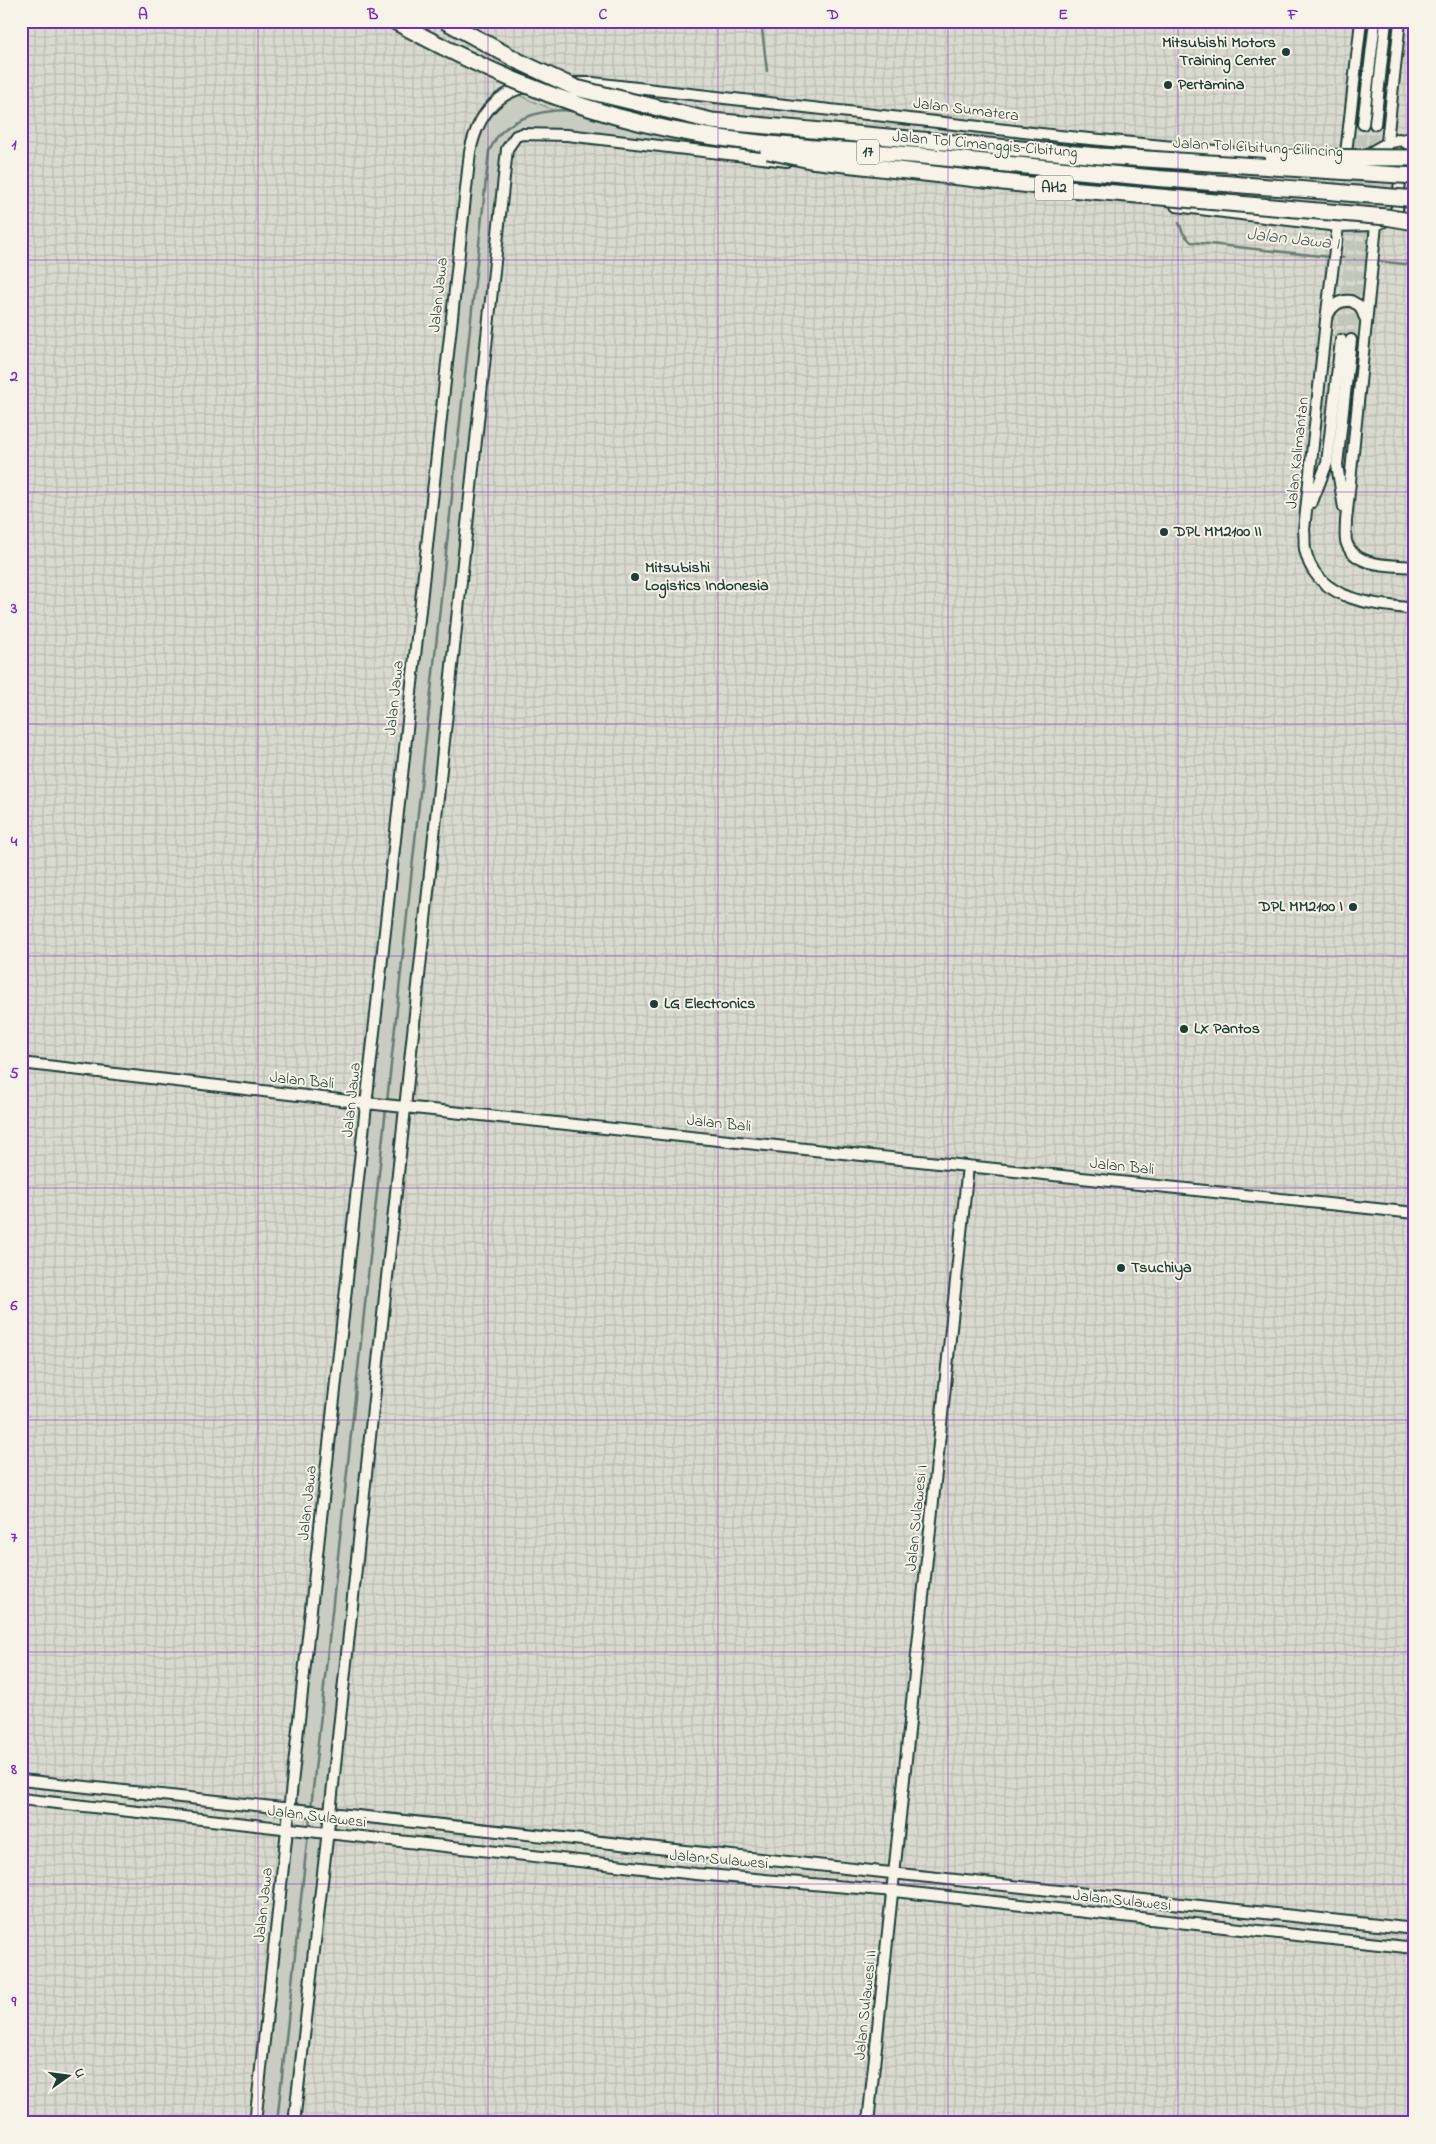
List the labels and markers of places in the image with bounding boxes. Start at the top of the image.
place label: Mitsubishi Motors Training Center [1162,31,1277,74]
marker: Mitsubishi Motors Training Center [1280,46,1292,58]
place label: Pertamina [1178,73,1245,97]
marker: Pertamina [1162,79,1174,91]
place label: DPL MM2100 II [1173,520,1262,544]
marker: DPL MM2100 II [1158,526,1170,538]
place label: Mitsubishi Logistics Indonesia [645,556,769,599]
marker: Mitsubishi Logistics Indonesia [629,571,641,583]
place label: DPL MM2100 I [1258,895,1343,919]
marker: DPL MM2100 I [1347,901,1359,913]
place label: LG Electronics [664,992,755,1016]
marker: LG Electronics [648,998,660,1010]
place label: LX Pantos [1194,1017,1260,1041]
marker: LX Pantos [1178,1023,1190,1035]
place label: Tsuchiya [1131,1256,1192,1281]
marker: Tsuchiya [1115,1262,1127,1274]

